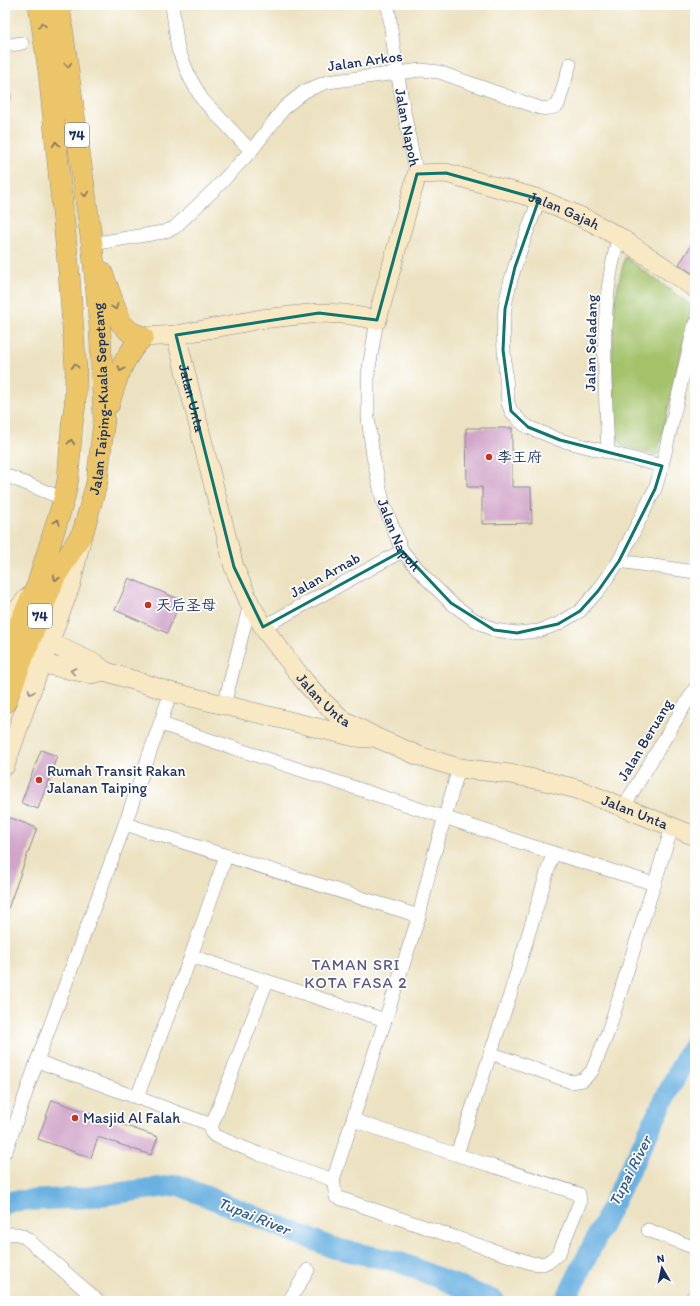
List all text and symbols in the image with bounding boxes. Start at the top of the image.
one-way arrow [38,22,47,28]
street label: Jalan Arkos [326,47,404,75]
one-way arrow [63,62,72,68]
street label: Jalan Napoh [391,87,424,168]
road number: 74 [65,123,89,147]
one-way arrow [52,141,61,147]
street label: Jalan Gajah [527,188,603,234]
one-way arrow [80,191,89,197]
street label: Jalan Seladang [581,294,601,392]
street label: Jalan Taiping-Kuala Sepetang [85,302,113,497]
one-way arrow [111,304,119,311]
street label: Jalan Unta [175,362,209,434]
one-way arrow [71,363,80,369]
one-way arrow [118,366,126,373]
one-way arrow [67,439,76,445]
place label: 李王府 [497,448,542,466]
marker: 李王府 [484,452,494,462]
street label: Jalan Napoh [374,496,425,575]
one-way arrow [52,519,61,526]
street label: Jalan Arnab [287,548,363,602]
one-way arrow [53,574,61,581]
place label: 天后圣母 [156,596,216,614]
marker: 天后圣母 [143,600,153,610]
road number: 74 [28,604,52,628]
one-way arrow [70,667,76,675]
street label: Jalan Unta [292,669,354,731]
one-way arrow [27,689,35,696]
street label: Jalan Beruang [614,696,677,784]
place label: Rumah Transit Rakan Jalanan Taiping [47,762,186,797]
marker: Rumah Transit Rakan Jalanan Taiping [34,775,44,785]
street label: Jalan Unta [599,791,671,833]
district label: TAMAN SRI KOTA FASA 2 [304,955,408,992]
place label: Masjid Al Falah [83,1109,180,1127]
marker: Masjid Al Falah [70,1113,80,1123]
water label: Tupai River [604,1131,656,1209]
water label: Tupai River [215,1193,294,1240]
north arrow [642,1248,682,1288]
text: N [656,1252,665,1266]

